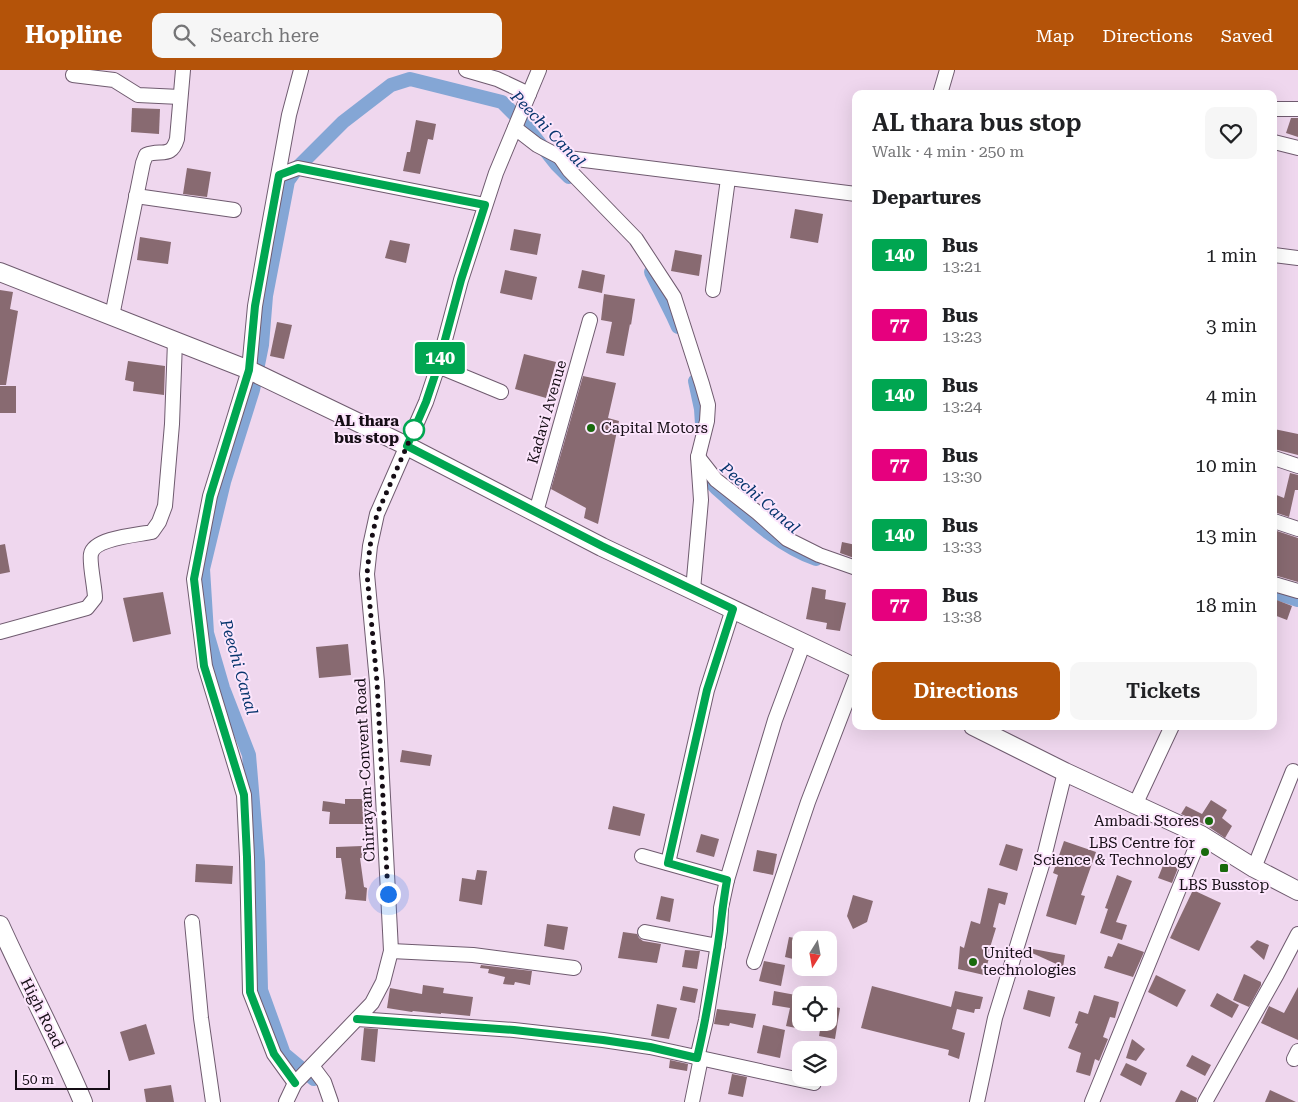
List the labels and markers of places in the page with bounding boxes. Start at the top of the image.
place label: AL thara bus stop [334,412,399,447]
marker: AL thara bus stop [403,419,425,441]
place label: Capital Motors [601,419,708,437]
marker: Capital Motors [585,422,597,434]
place label: Ambadi Stores [1094,812,1199,830]
marker: Ambadi Stores [1203,815,1215,827]
place label: LBS Centre for Science & Technology [1033,834,1195,869]
marker: LBS Centre for Science & Technology [1199,846,1211,858]
marker: LBS Busstop [1218,862,1230,874]
place label: LBS Busstop [1179,876,1269,894]
place label: United technologies [983,944,1076,979]
marker: United technologies [967,956,979,968]

